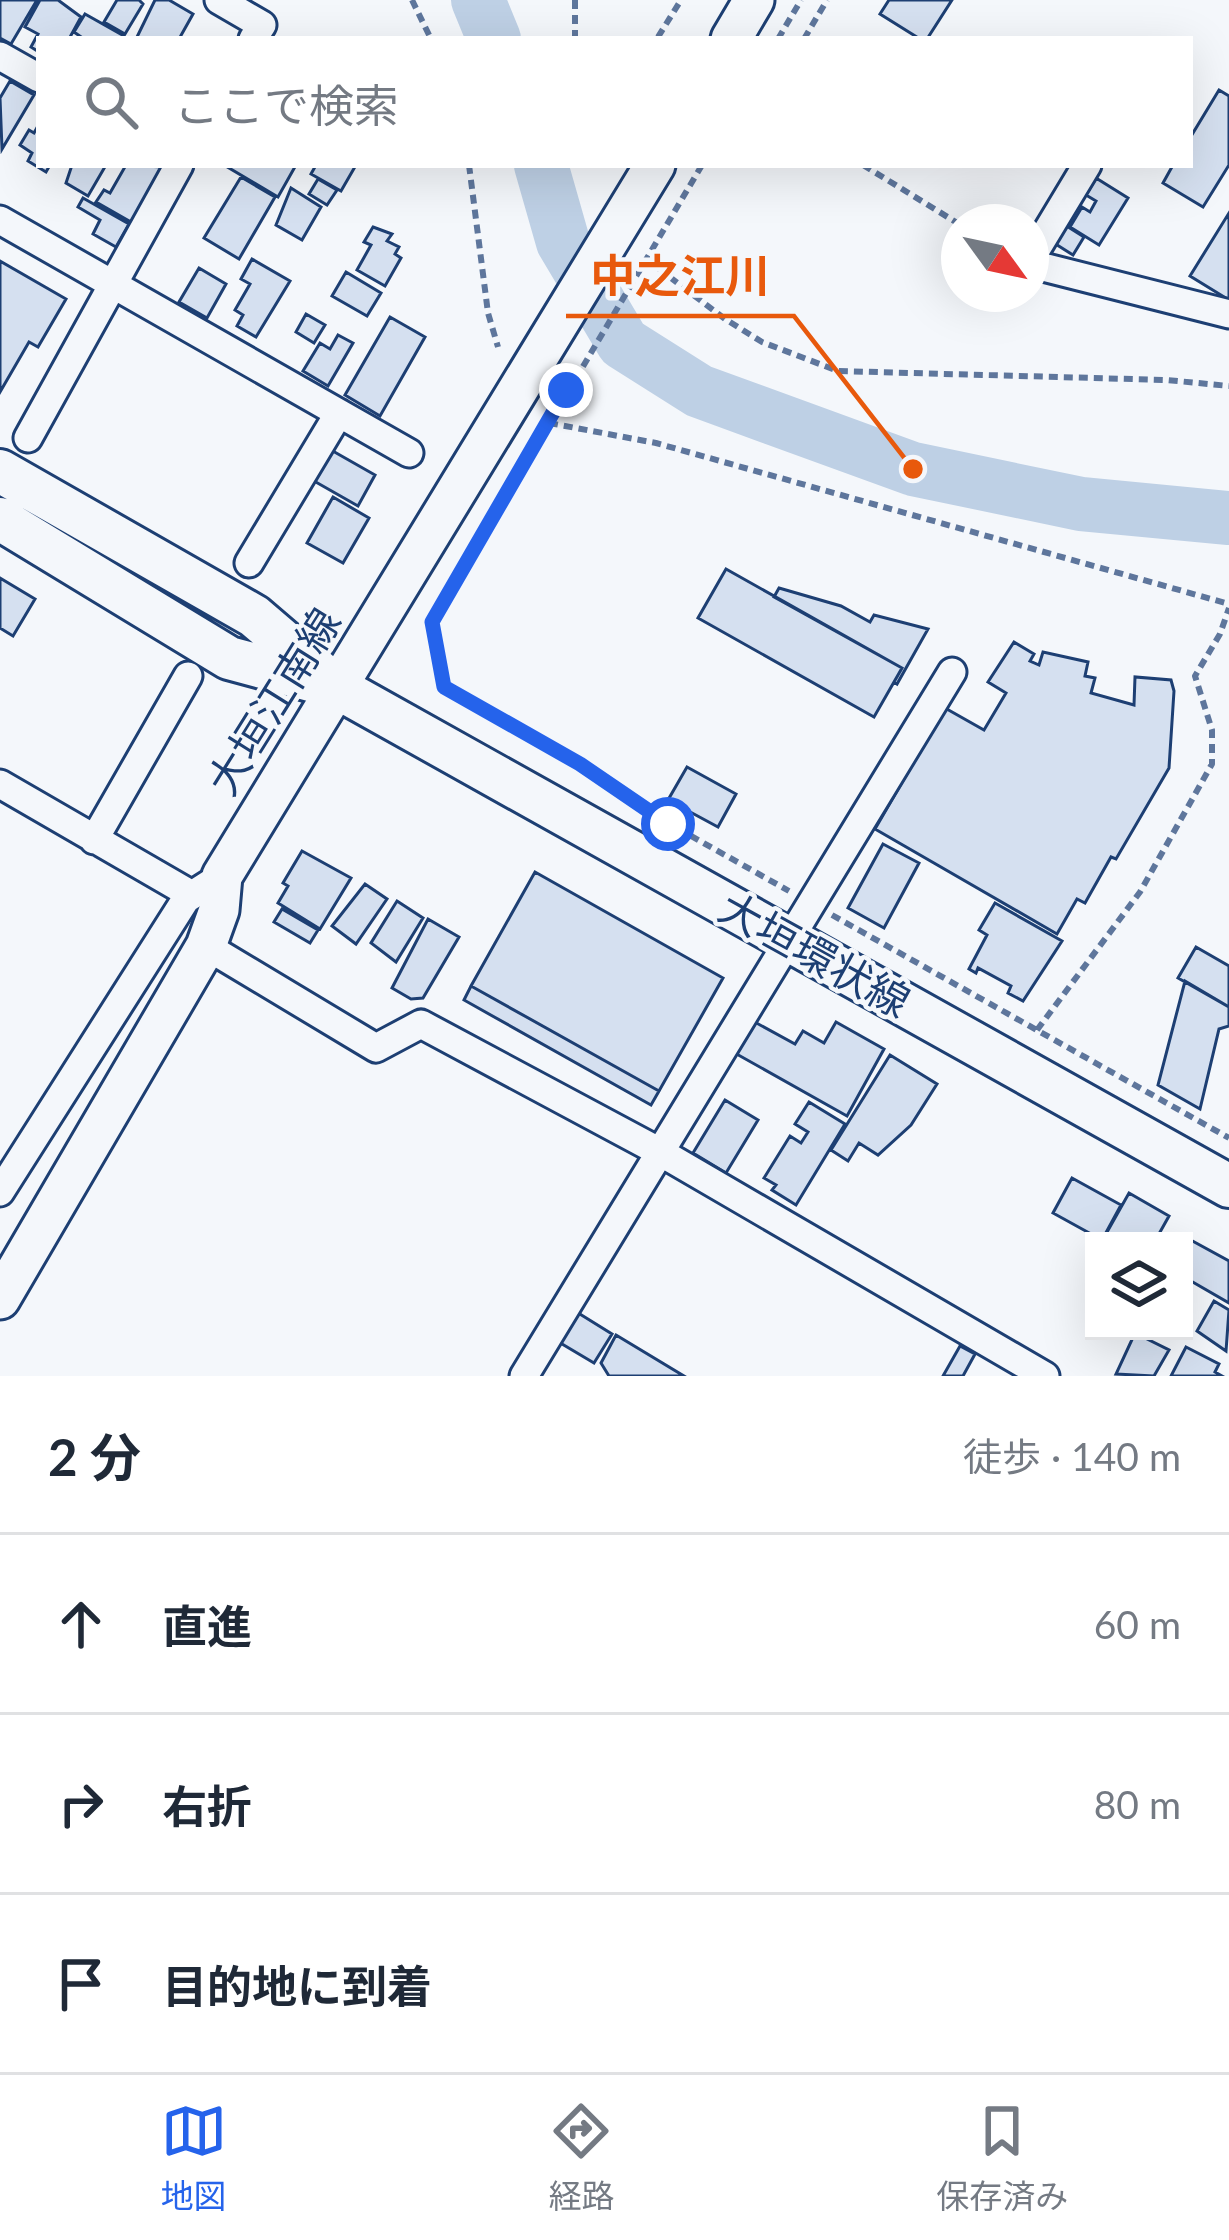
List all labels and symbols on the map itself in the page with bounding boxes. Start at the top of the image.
north arrow [941,204,1049,312]
callout: 中之江川 [566,235,794,316]
text: 中之江川 [590,248,770,302]
route end [539,363,593,417]
street label: 大垣江南線 [196,599,350,803]
route start [641,797,695,851]
street label: 大垣環状線 [711,881,919,1027]

